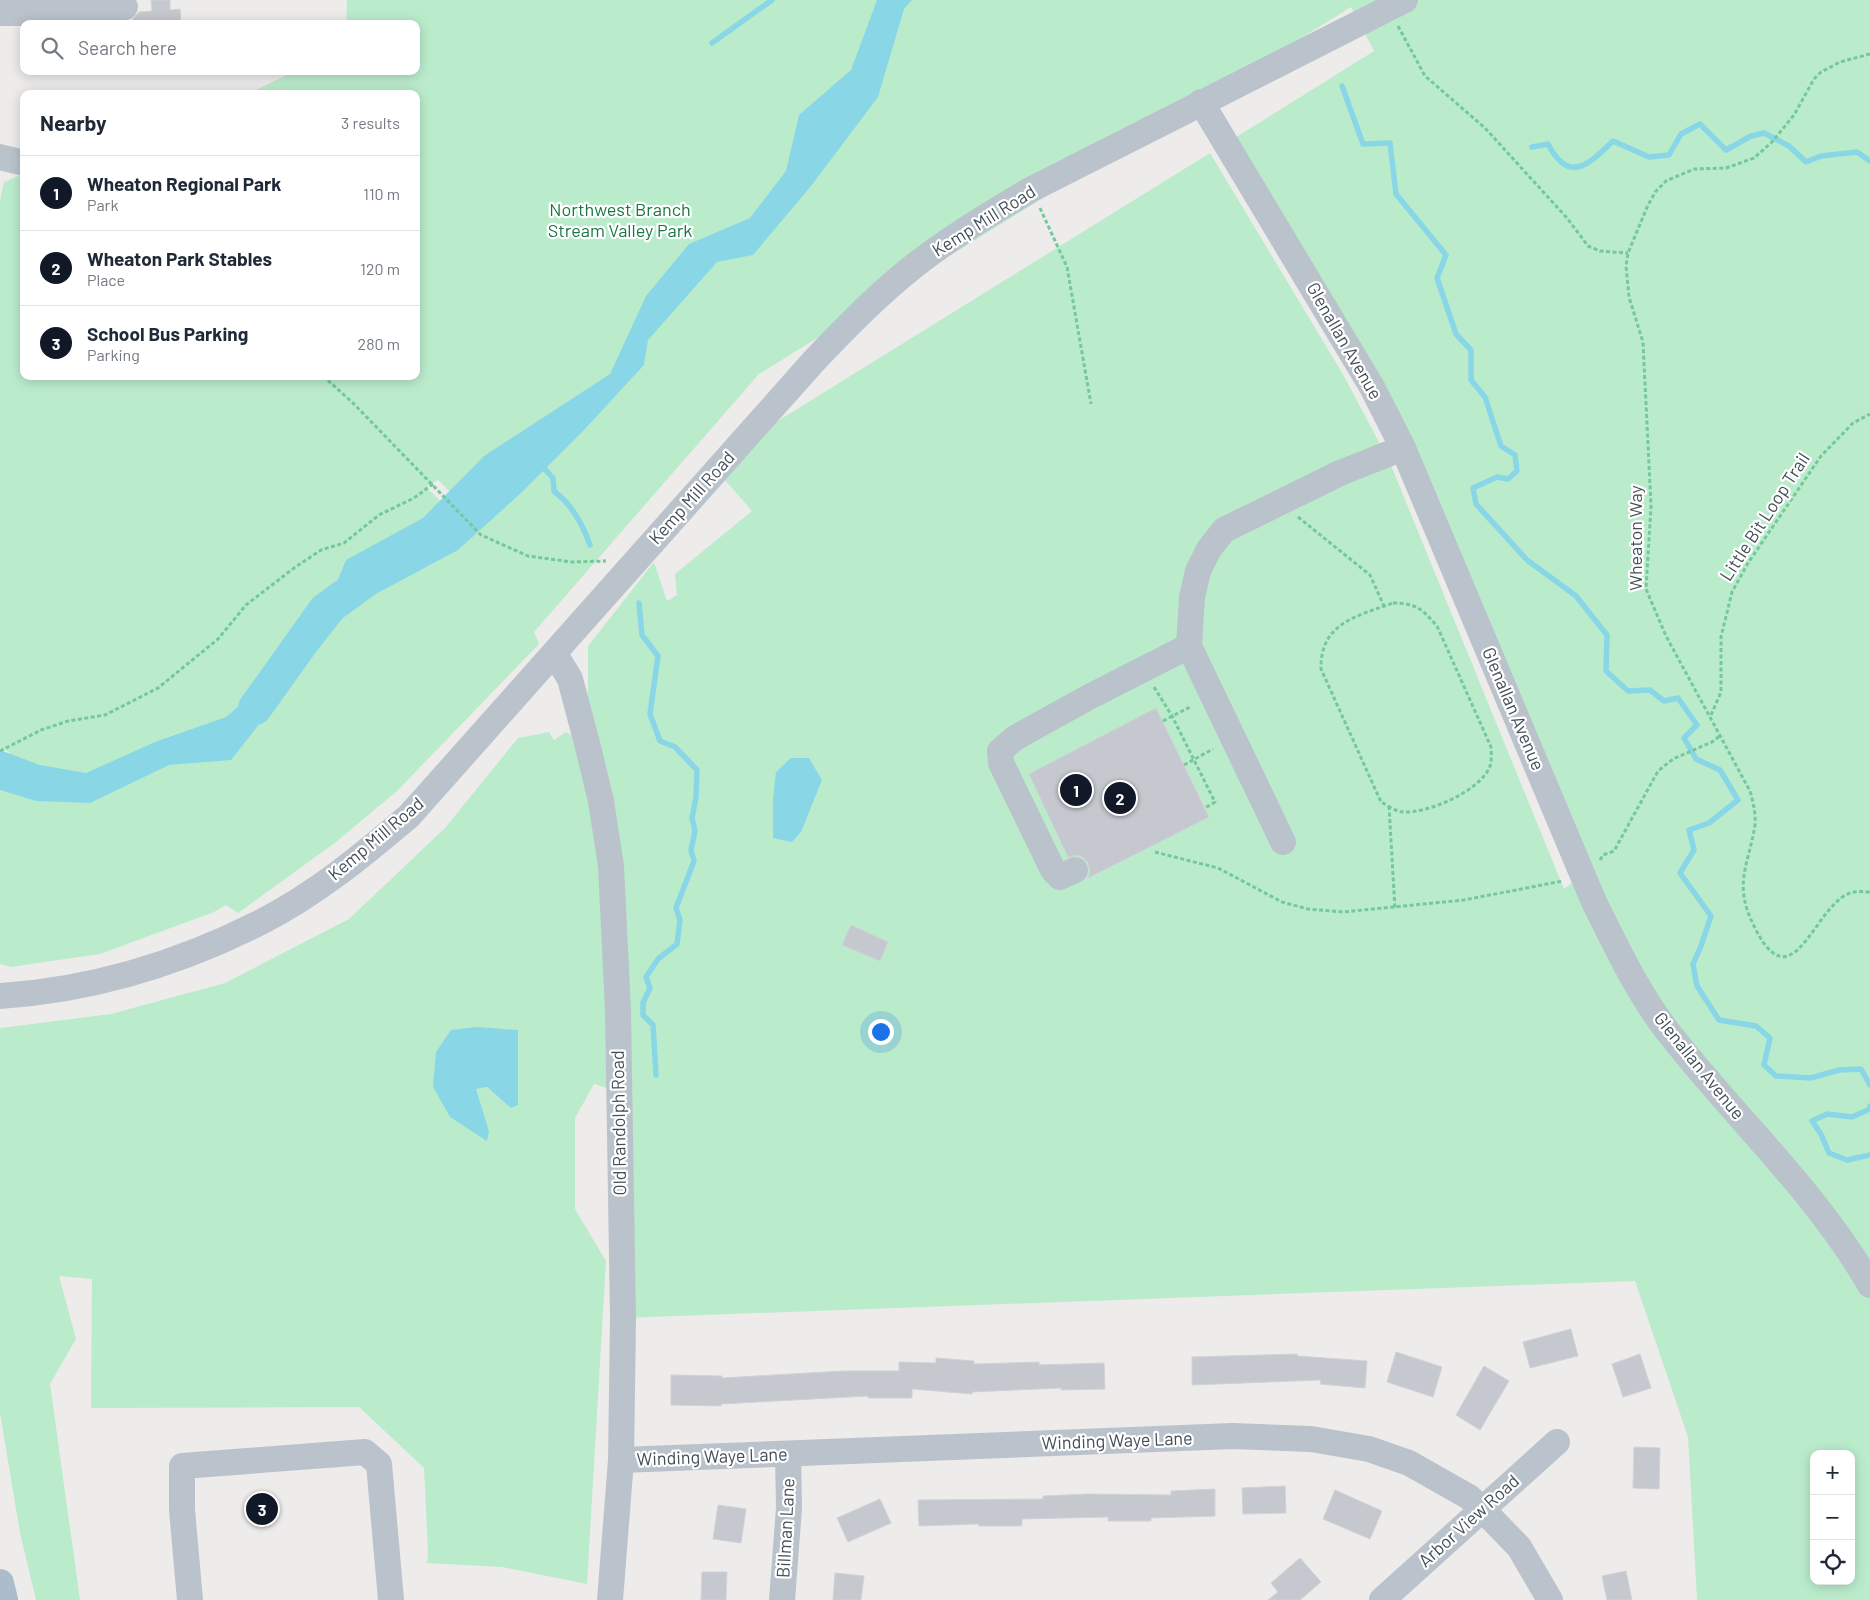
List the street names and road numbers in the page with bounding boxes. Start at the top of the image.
street label: Kemp Mill Road [928,180,1039,261]
street label: Glenallan Avenue [1302,278,1387,403]
street label: Kemp Mill Road [644,446,739,548]
street label: Little Bit Loop Trail [1715,448,1814,585]
street label: Wheaton Way [1624,485,1646,591]
street label: Glenallan Avenue [1478,644,1550,774]
street label: Kemp Mill Road [323,792,428,885]
street label: Glenallan Avenue [1650,1007,1750,1123]
street label: Old Randolph Road [606,1050,630,1196]
street label: Winding Waye Lane [1041,1426,1193,1454]
street label: Winding Waye Lane [636,1442,788,1470]
street label: Arbor View Road [1413,1469,1523,1571]
street label: Billman Lane [771,1477,799,1579]

